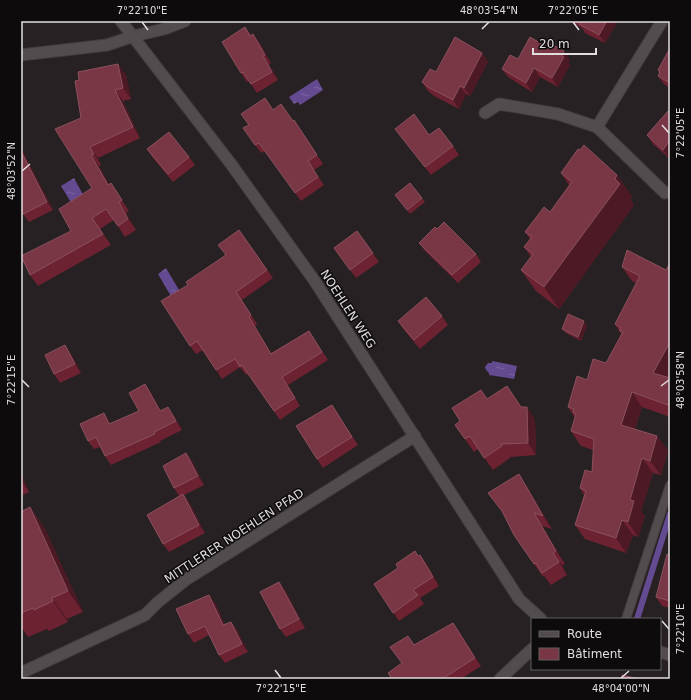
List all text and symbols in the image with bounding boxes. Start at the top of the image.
text: 7°22'10"E [117,5,167,16]
text: 48°03'54"N [460,5,518,16]
text: 7°22'05"E [548,5,598,16]
scale bar [533,30,596,56]
text: 20 m [539,37,570,51]
text: 7°22'05"E [675,108,686,158]
text: 48°03'52"N [6,142,17,200]
street label: NOEHLEN WEG [317,267,379,351]
text: 48°03'58"N [675,351,686,409]
text: 7°22'15"E [6,355,17,405]
street label: MITTLERER NOEHLEN PFAD [162,486,306,586]
text: 7°22'10"E [675,604,686,654]
legend [531,618,661,670]
text: Route [567,627,602,641]
text: Bâtiment [567,647,622,661]
text: 7°22'15"E [256,683,306,694]
text: 48°04'00"N [592,683,650,694]

